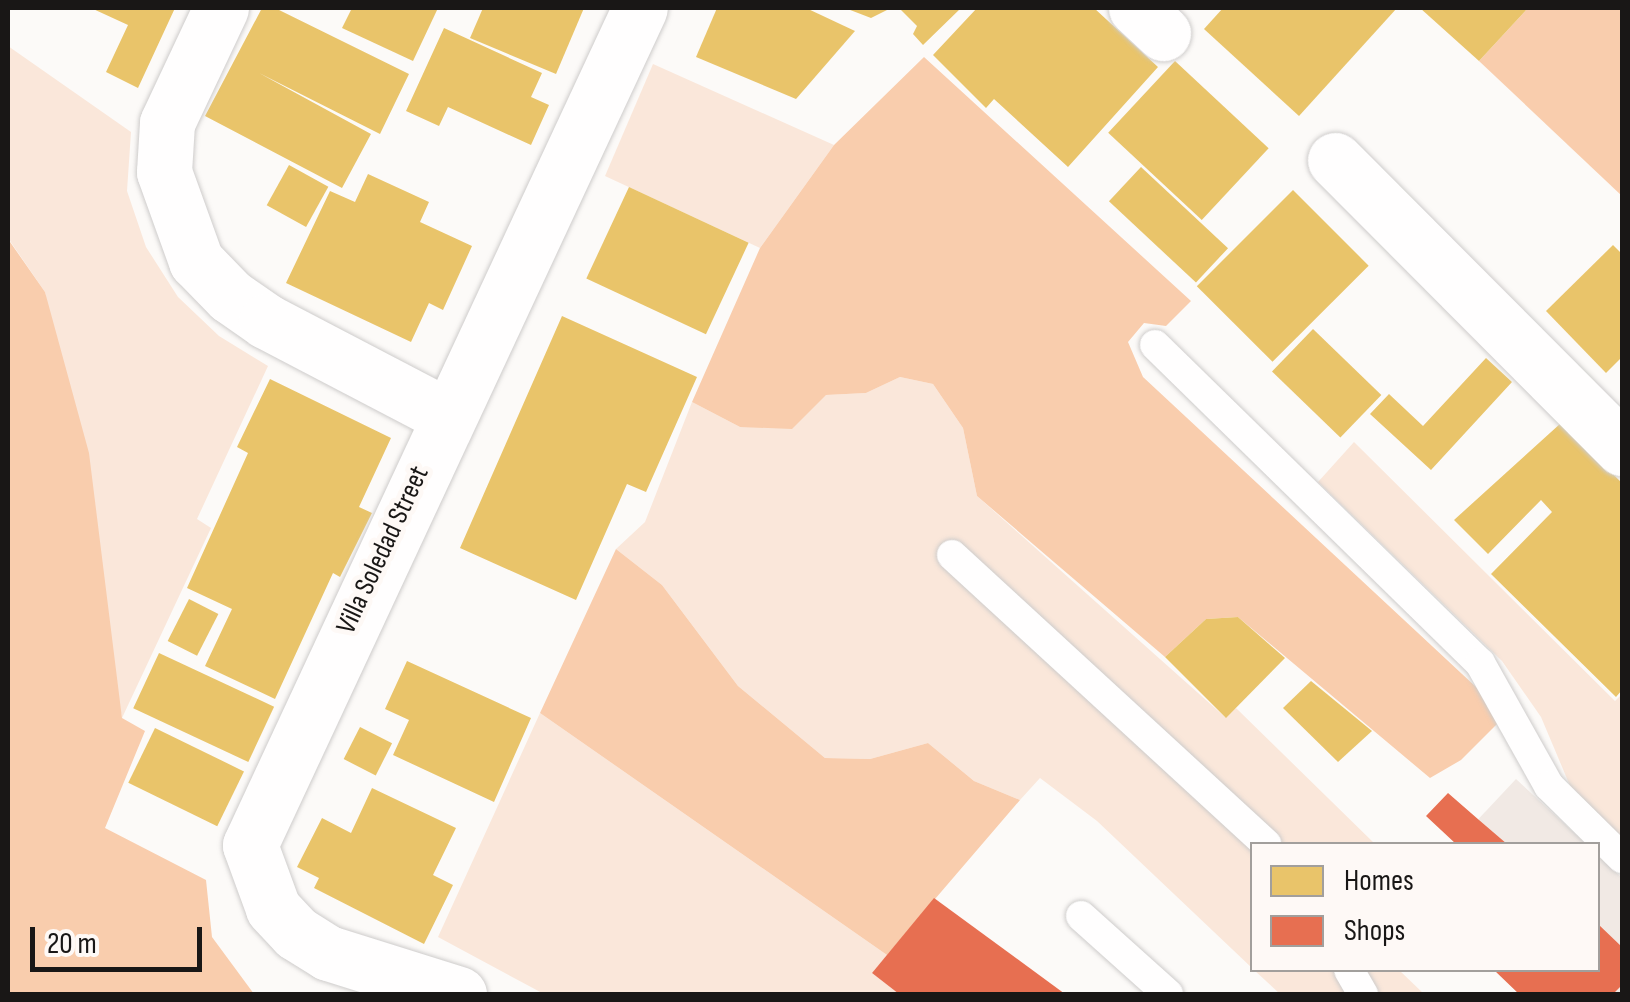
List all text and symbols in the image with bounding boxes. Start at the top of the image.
street label: Villa Soledad Street [329,461,437,639]
legend [1250,842,1600,972]
text: Homes [1344,863,1414,899]
scale bar [35,907,208,969]
text: Shops [1344,913,1405,949]
text: 20 m [47,926,97,962]

